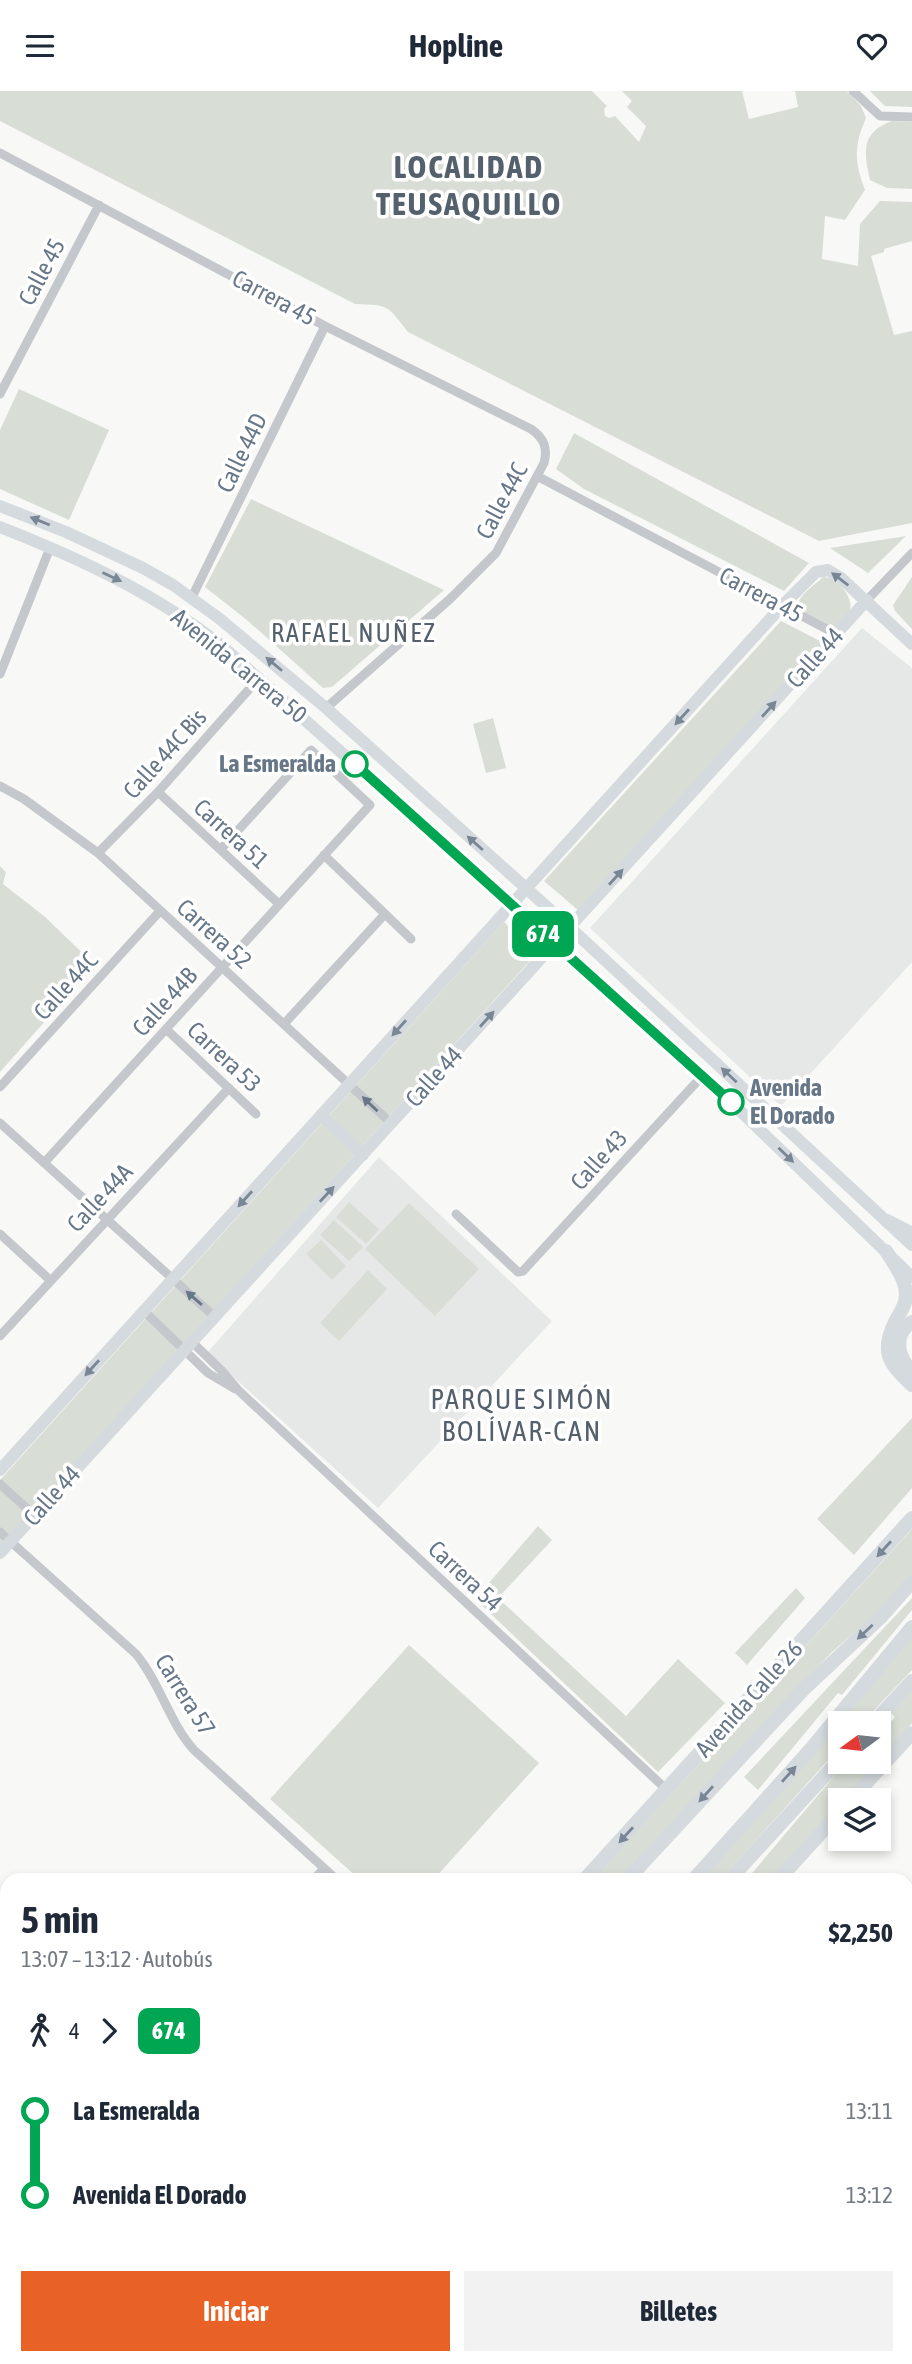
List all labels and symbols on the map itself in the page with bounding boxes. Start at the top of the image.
district label: LOCALIDAD TEUSAQUILLO [376,148,562,222]
street label: Calle 45 [13,234,70,310]
street label: Carrera 45 [228,264,321,331]
street label: Calle 44D [211,409,272,497]
street label: Calle 44C [470,458,533,543]
one-way arrow [30,515,50,527]
street label: Carrera 45 [715,561,808,628]
one-way arrow [102,571,122,583]
one-way arrow [832,571,850,586]
street label: Avenida Carrera 50 [166,603,312,728]
district label: RAFAEL NUÑEZ [271,618,437,648]
street label: Calle 44 [781,622,848,693]
one-way arrow [266,657,283,672]
one-way arrow [761,700,777,718]
street label: Calle 44C Bis [118,704,212,804]
one-way arrow [675,708,691,725]
place label: La Esmeralda [219,750,336,777]
marker: La Esmeralda [342,751,368,777]
street label: Carrera 51 [189,793,274,874]
one-way arrow [466,835,484,851]
one-way arrow [607,869,623,886]
street label: Carrera 52 [172,893,257,974]
line badge: 674 [503,911,583,957]
street label: Calle 44C [28,946,103,1025]
street label: Calle 44B [127,961,203,1041]
one-way arrow [479,1010,495,1028]
street label: Carrera 53 [182,1016,267,1097]
one-way arrow [391,1019,407,1037]
street label: Calle 44 [400,1041,467,1112]
one-way arrow [721,1068,738,1084]
place label: Avenida El Dorado [749,1074,835,1129]
marker: Avenida El Dorado [718,1089,744,1115]
one-way arrow [362,1096,379,1112]
street label: Calle 43 [565,1124,632,1195]
one-way arrow [777,1147,794,1163]
street label: Calle 44A [61,1158,138,1237]
one-way arrow [319,1186,335,1203]
one-way arrow [237,1190,253,1208]
one-way arrow [185,1291,202,1306]
one-way arrow [85,1359,101,1376]
district label: PARQUE SIMÓN BOLÍVAR-CAN [430,1383,614,1447]
street label: Calle 44 [18,1460,85,1531]
street label: Carrera 54 [423,1535,508,1616]
one-way arrow [877,1541,892,1558]
one-way arrow [857,1623,874,1639]
street label: Avenida Calle 26 [690,1635,808,1762]
street label: Carrera 57 [150,1649,221,1740]
north arrow [828,1711,891,1775]
one-way arrow [781,1765,797,1783]
one-way arrow [698,1785,714,1803]
one-way arrow [618,1826,634,1844]

